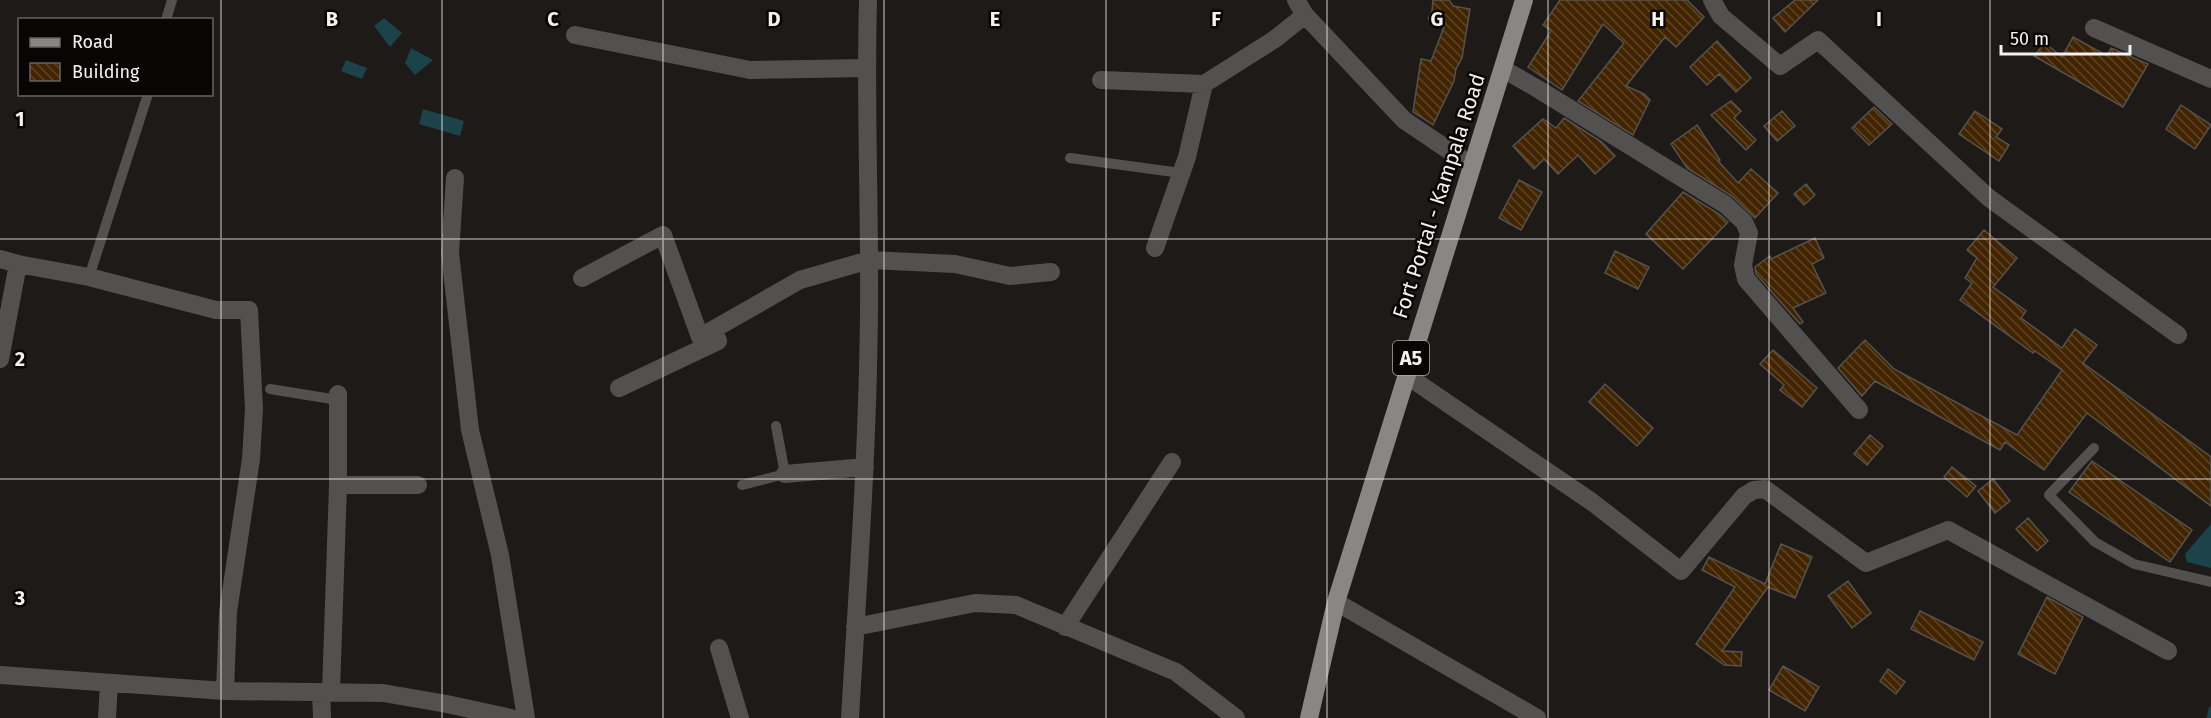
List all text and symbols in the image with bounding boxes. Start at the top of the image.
text: B [326,7,338,31]
text: C [547,7,559,31]
text: D [767,7,781,31]
text: E [990,7,1000,31]
text: F [1211,7,1221,31]
text: G [1431,7,1443,31]
text: H [1651,7,1665,31]
text: I [1876,7,1882,31]
legend [18,18,213,96]
scale bar [2001,18,2130,56]
text: 50 m [2010,28,2049,50]
text: Road [72,31,114,53]
text: Building [72,61,140,83]
street label: Fort Portal - Kampala Road [1387,70,1491,322]
text: 1 [15,107,25,131]
road number: A5 [1393,341,1429,375]
text: 2 [15,347,25,371]
text: 3 [14,586,25,610]

